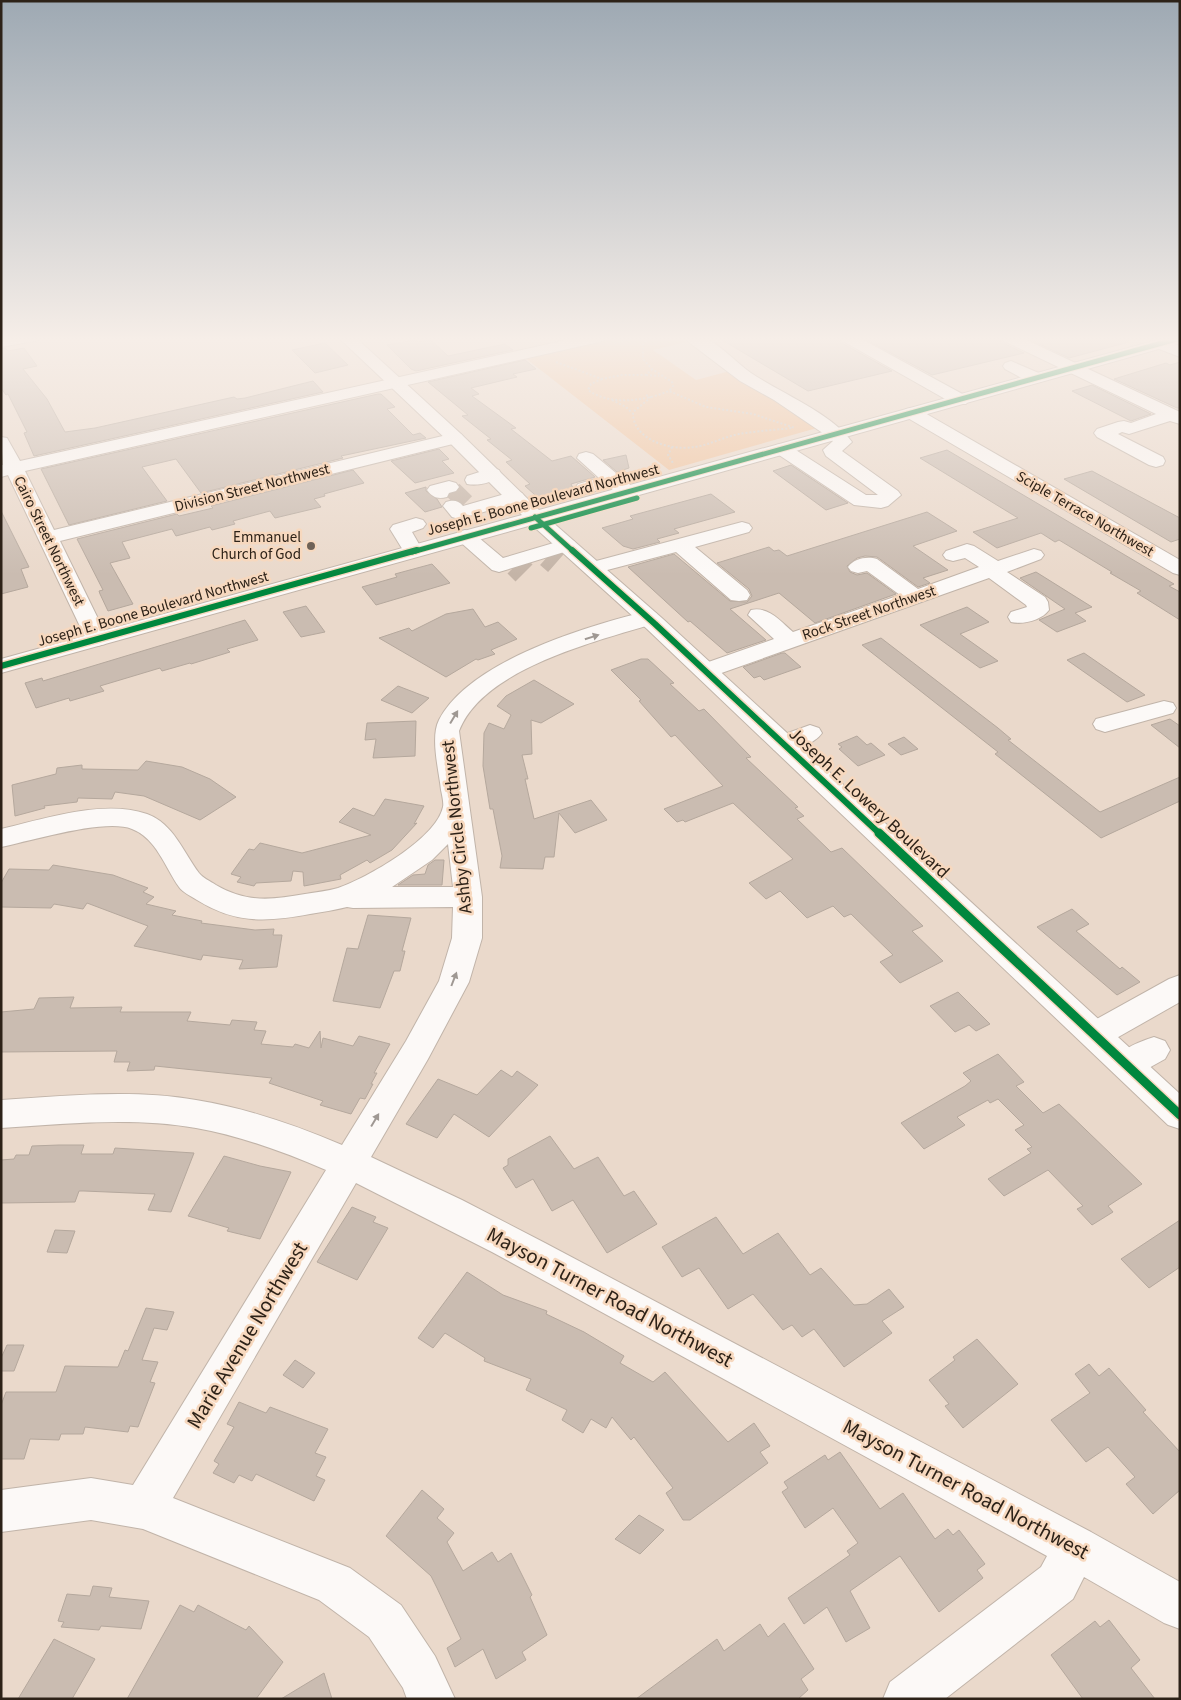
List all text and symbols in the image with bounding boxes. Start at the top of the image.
street label: Division Street Northwest [172,459,332,517]
street label: Joseph E. Boone Boulevard Northwest [425,459,661,541]
street label: Sciple Terrace Northwest [1012,466,1158,562]
street label: Cairo Street Northwest [8,473,90,609]
place label: Emmanuel Church of God [212,527,301,565]
marker: Emmanuel Church of God [305,540,317,552]
street label: Joseph E. Boone Boulevard Northwest [35,566,271,652]
street label: Rock Street Northwest [799,580,939,646]
one-way arrow [584,633,599,640]
one-way arrow [450,710,459,723]
street label: Joseph E. Lowery Boulevard [783,722,955,884]
street label: Ashby Circle Northwest [435,739,479,915]
one-way arrow [450,971,458,986]
one-way arrow [370,1114,380,1127]
street label: Mayson Turner Road Northwest [482,1219,738,1375]
street label: Marie Avenue Northwest [179,1236,315,1434]
street label: Mayson Turner Road Northwest [838,1411,1094,1567]

